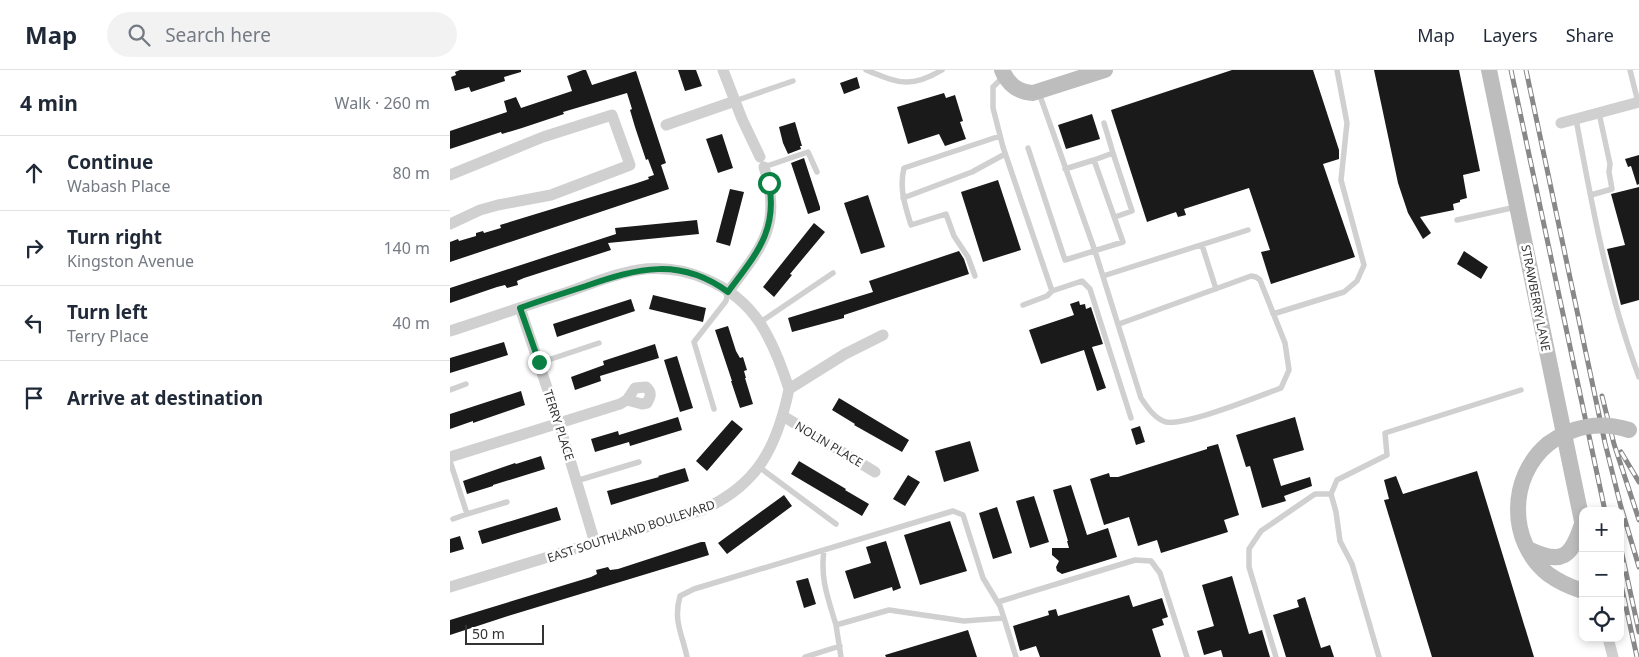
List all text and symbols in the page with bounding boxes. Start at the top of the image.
search box [107,12,457,57]
text: Map [25,18,77,51]
icon: search [125,21,153,49]
text: Search here [165,22,271,48]
text: Map [1417,23,1455,47]
text: Layers [1483,23,1538,47]
text: Share [1566,23,1614,47]
text: 4 min [20,89,78,117]
text: Walk · 260 m [335,92,430,114]
text: Continue [67,149,153,175]
icon: ahead [20,159,48,187]
text: 80 m [393,162,430,184]
route start [758,172,781,195]
text: Wabash Place [67,175,171,197]
text: Turn right [67,224,162,250]
icon: right [20,234,48,262]
text: 140 m [383,237,430,259]
street label: STRAWBERRY LANE [1517,243,1555,353]
text: Kingston Avenue [67,250,194,272]
text: Turn left [67,299,148,325]
icon: left [20,309,48,337]
text: 40 m [393,312,430,334]
text: Terry Place [67,325,149,347]
route end [528,351,551,374]
icon: arrive [20,384,48,412]
text: Arrive at destination [67,385,263,411]
street label: TERRY PLACE [540,387,578,463]
street label: NOLIN PLACE [792,417,866,471]
street label: EAST SOUTHLAND BOULEVARD [545,496,717,566]
map controls [1579,507,1624,642]
button: + [1579,507,1624,552]
button: − [1579,552,1624,597]
button: locate [1579,597,1624,642]
scale bar [465,622,544,645]
text: 50 m [472,624,505,643]

